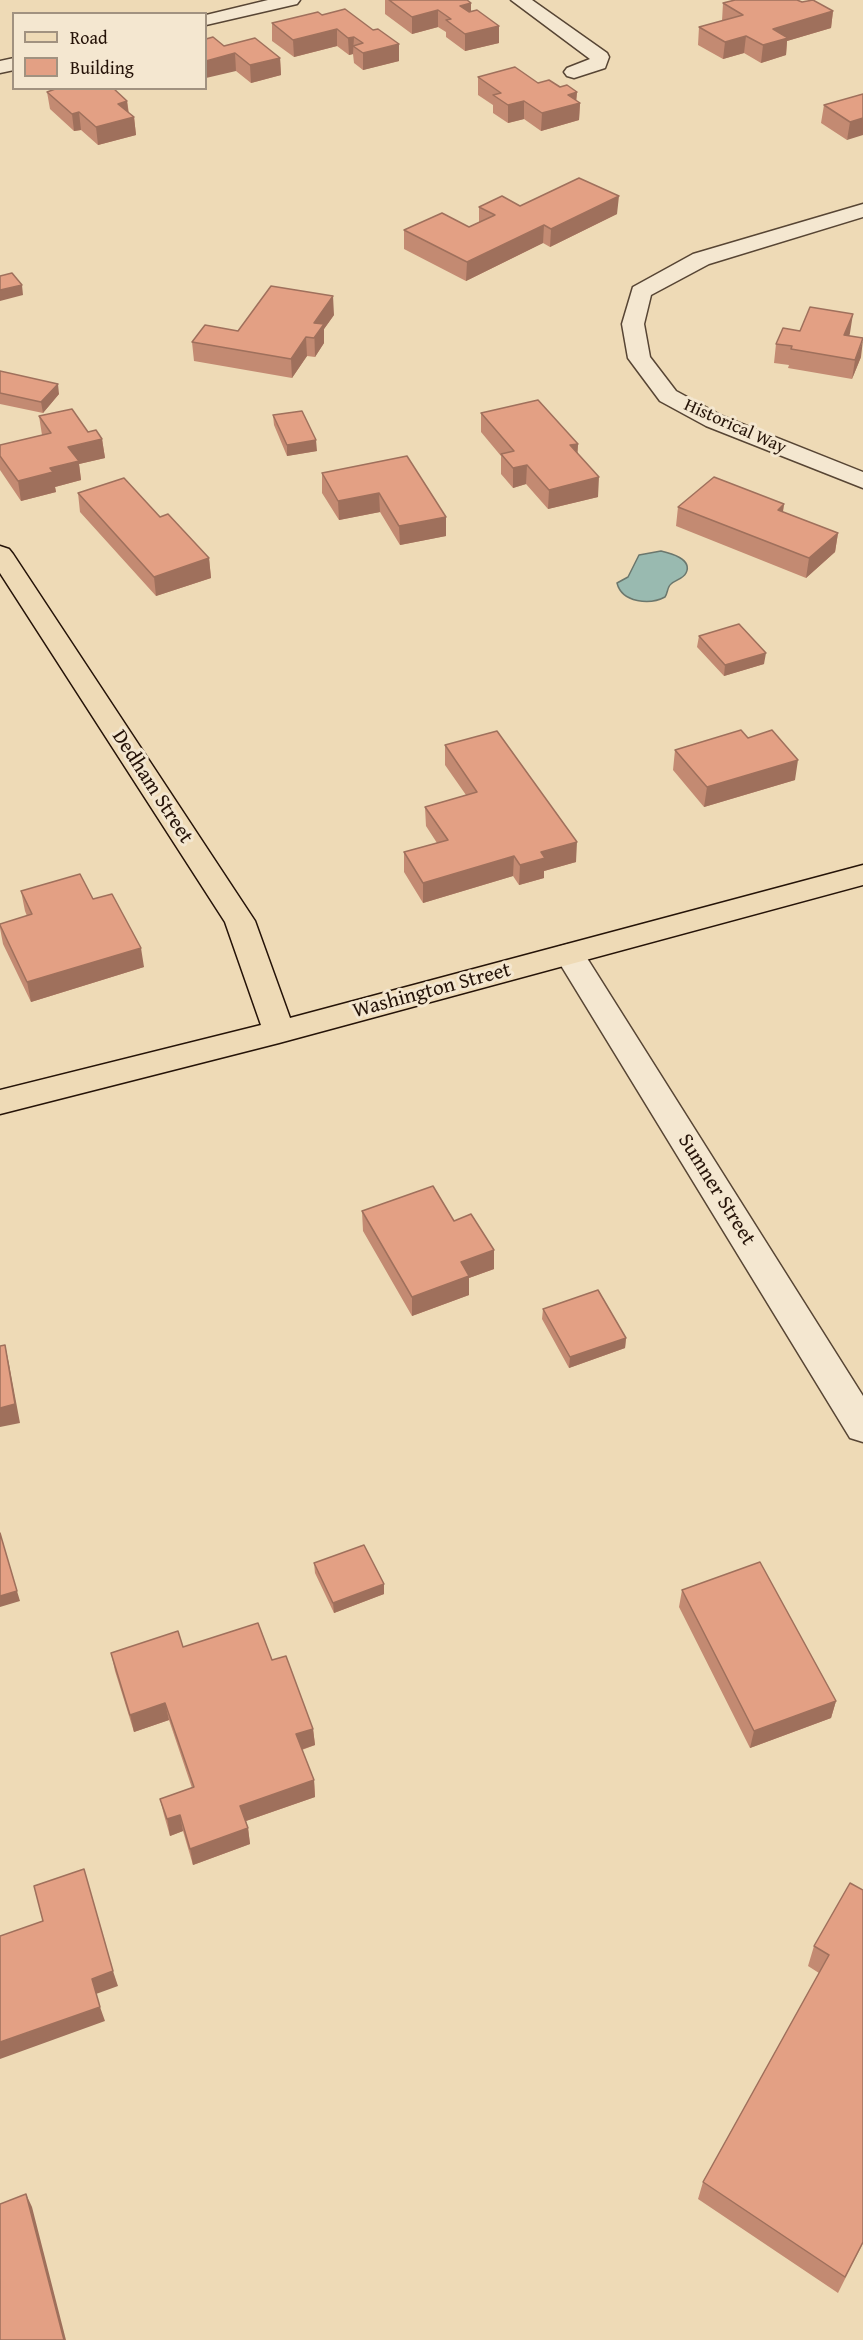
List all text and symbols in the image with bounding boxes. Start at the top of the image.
legend [12,12,207,90]
text: Road [70,24,108,51]
text: Building [70,54,134,81]
street label: Historical Way [680,395,790,459]
street label: Dedham Street [106,725,198,849]
street label: Washington Street [350,958,514,1024]
street label: Sumner Street [672,1130,760,1250]

